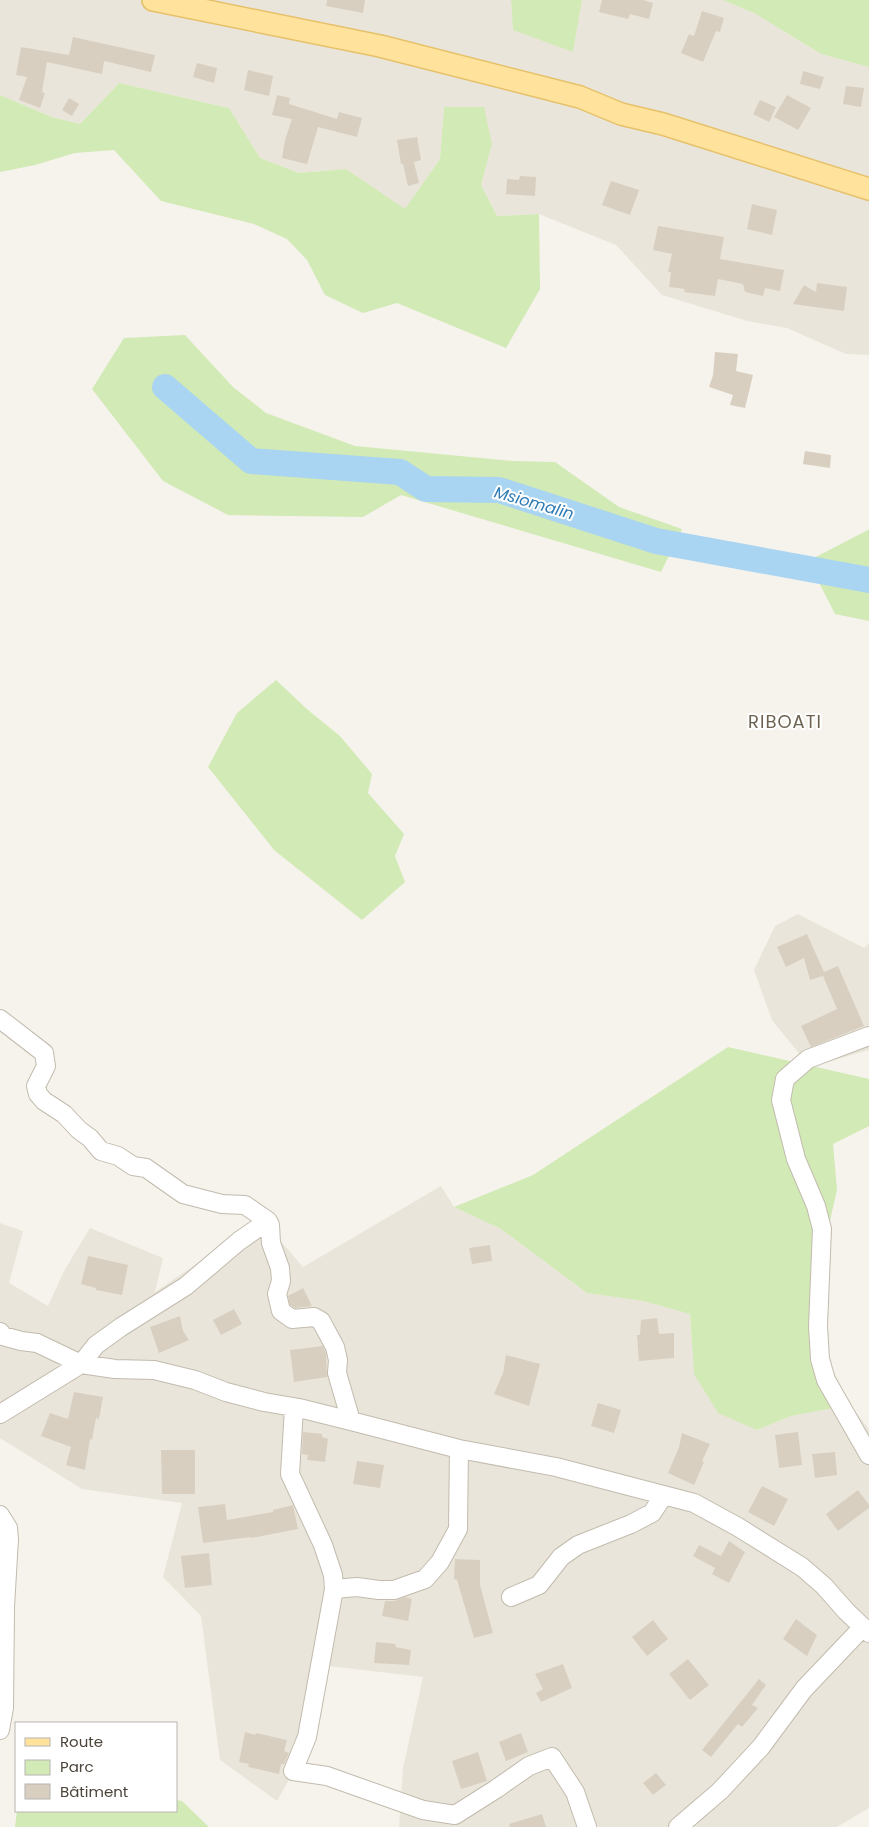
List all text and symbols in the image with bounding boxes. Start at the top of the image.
water label: Msiomalin [492,481,576,525]
district label: RIBOATI [748,709,822,734]
legend [15,1722,178,1812]
text: Route [60,1731,103,1752]
text: Parc [60,1756,94,1777]
text: Bâtiment [60,1781,128,1802]

